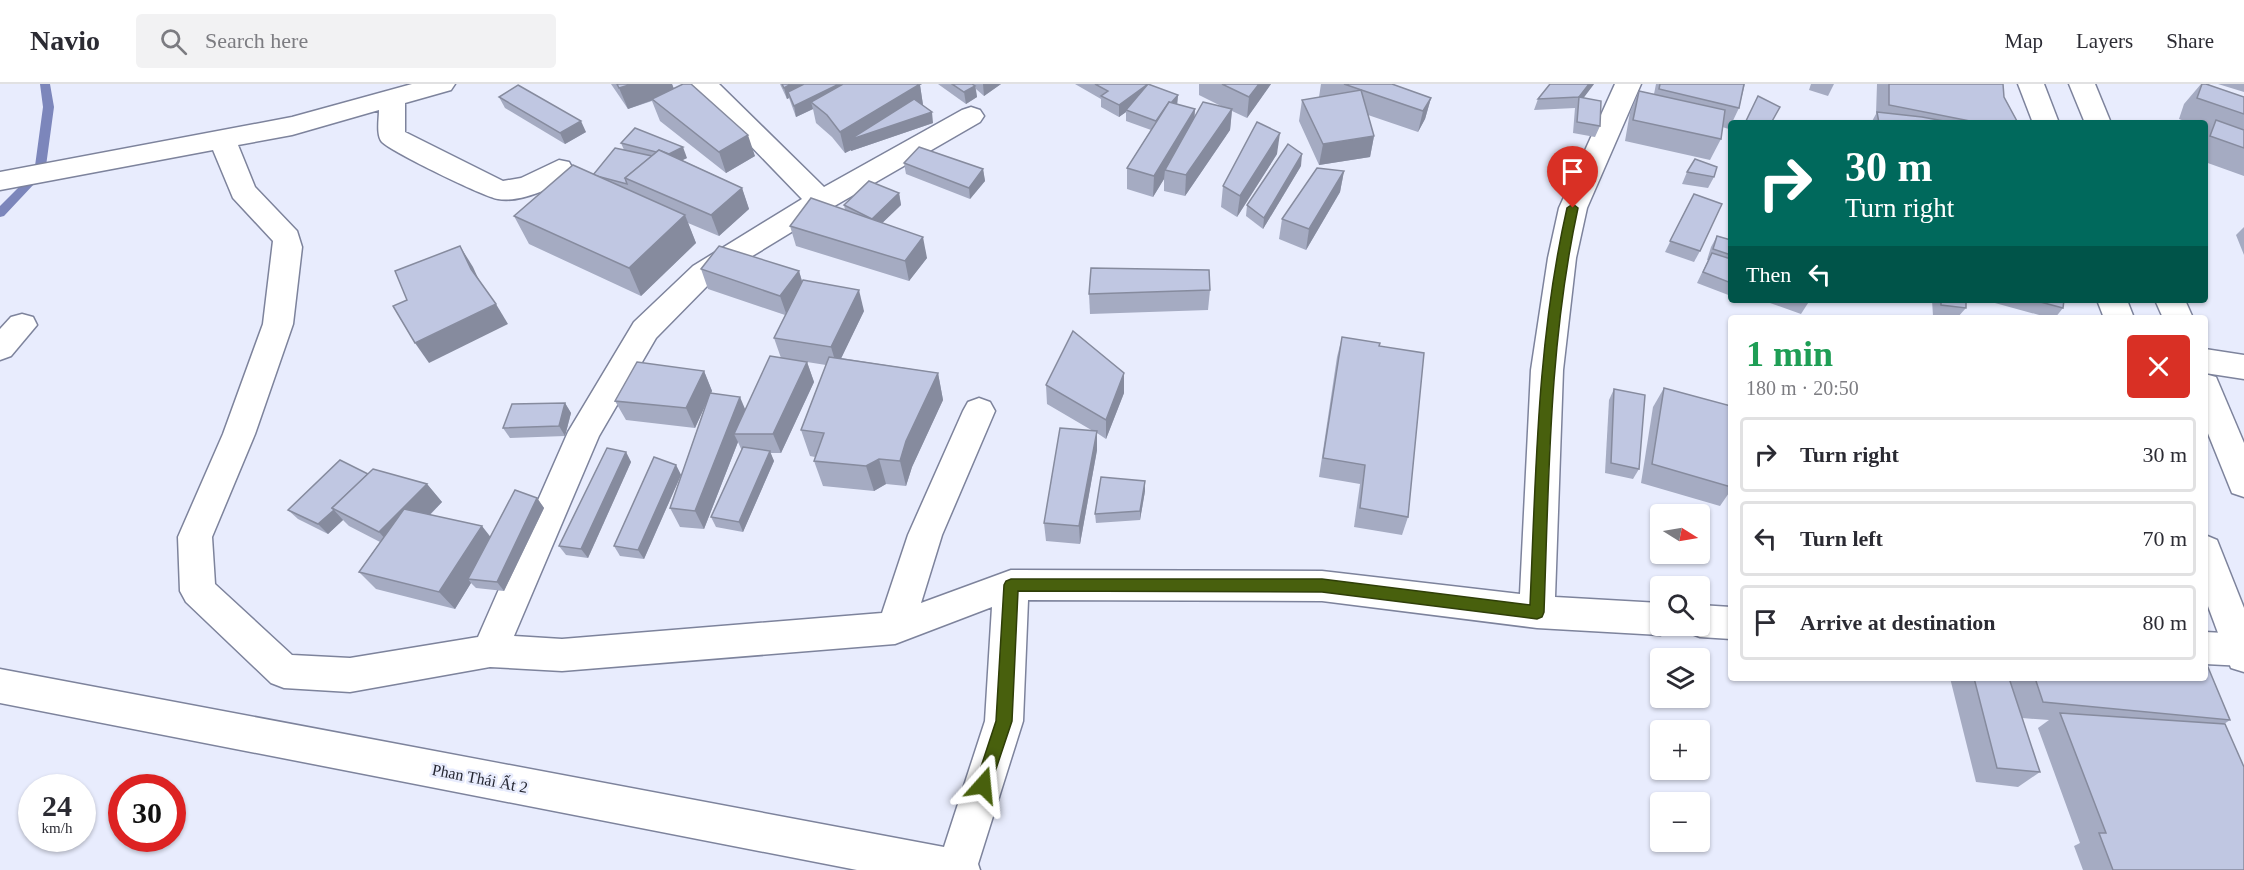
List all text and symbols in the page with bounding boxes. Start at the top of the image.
search box [136,14,556,68]
text: Navio [30,25,100,56]
icon: search [157,25,190,58]
text: Search here [205,28,308,53]
text: Map [2005,29,2043,53]
text: Layers [2076,29,2133,53]
text: Share [2166,29,2214,53]
icon: right [1746,144,1824,222]
text: 30 m [1845,144,1933,190]
pin [1547,146,1598,208]
icon: arrive [1556,155,1589,188]
text: Turn right [1845,193,1954,223]
icon: left [1803,258,1836,291]
text: Then [1746,262,1791,287]
text: 1 min [1746,334,1833,374]
button: close [2127,335,2190,398]
text: 180 m · 20:50 [1746,377,1859,399]
icon: right [1749,438,1782,471]
text: Turn right [1800,442,1899,467]
text: 30 m [2142,442,2187,467]
north arrow [1650,504,1710,564]
map controls [1650,504,1710,852]
icon: left [1749,522,1782,555]
text: Turn left [1800,526,1883,551]
text: 70 m [2142,526,2187,551]
button: search [1650,576,1710,636]
icon: arrive [1749,606,1782,639]
text: Arrive at destination [1800,610,1996,635]
text: 80 m [2142,610,2187,635]
button: layers [1650,648,1710,708]
button: + [1650,720,1710,780]
position arrow [951,753,1015,817]
street label: Phan Thái Ất 2 [431,760,529,796]
speed limit sign: 30 [108,774,186,852]
text: 24 [42,789,72,822]
button: − [1650,792,1710,852]
text: km/h [42,820,72,836]

